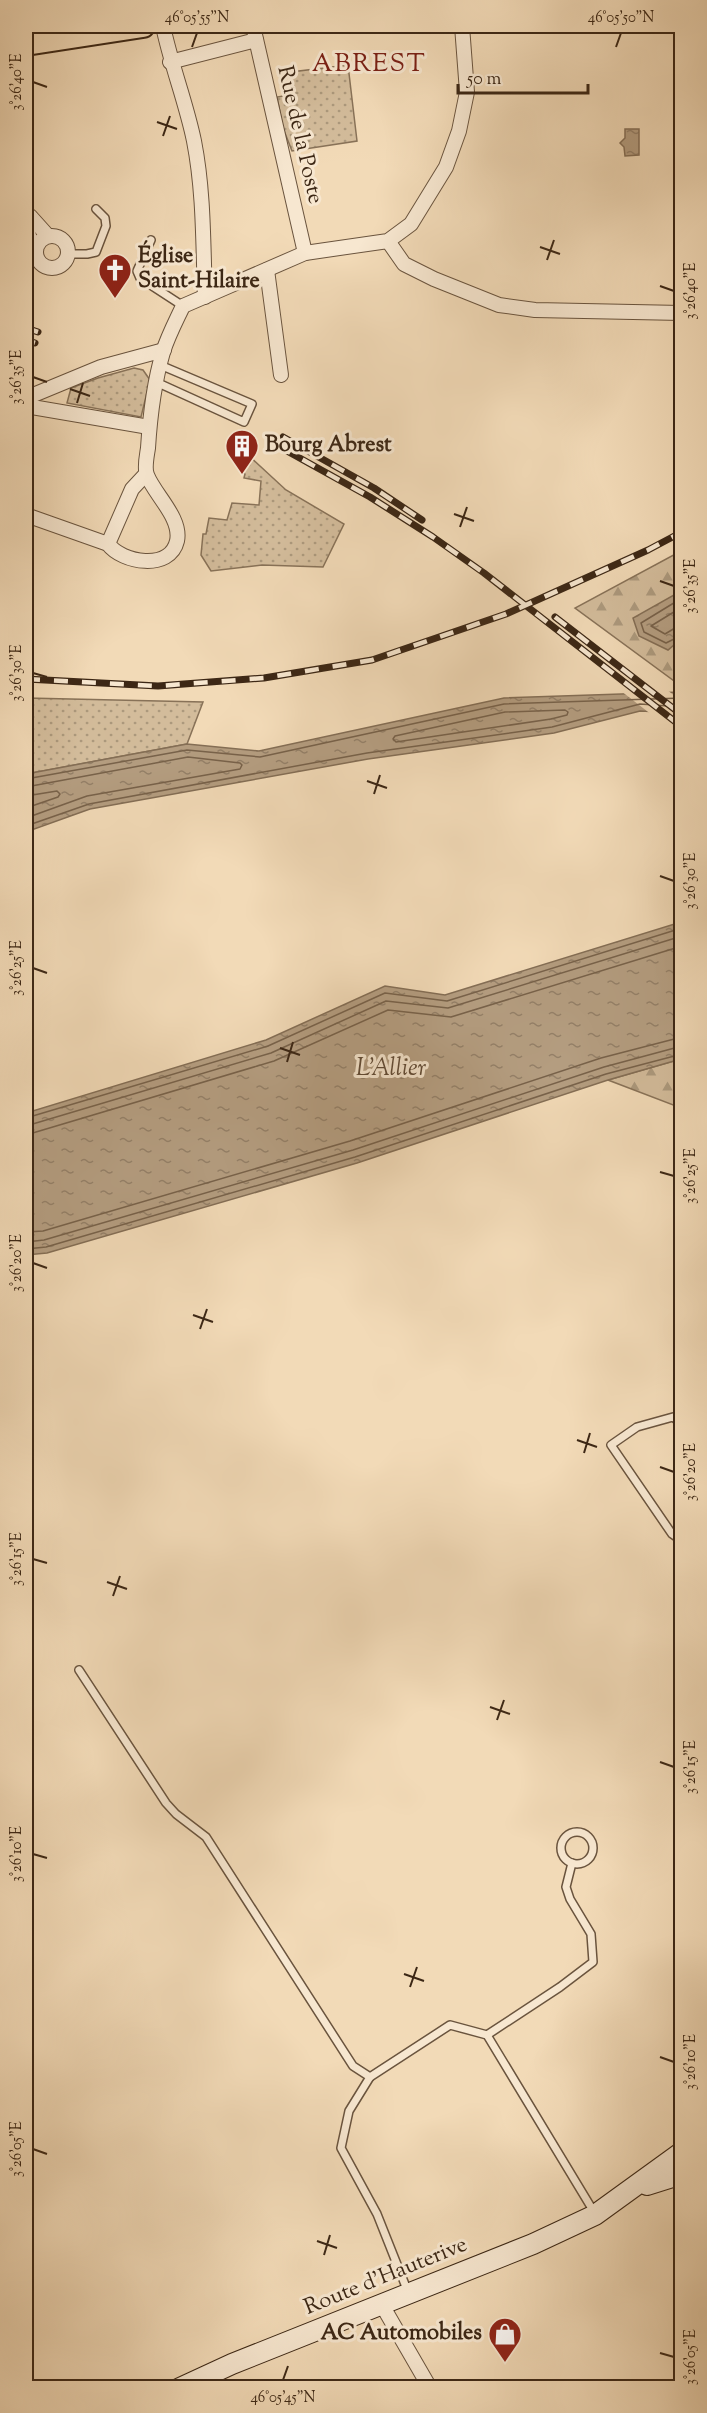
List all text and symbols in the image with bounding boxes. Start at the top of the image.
text: 46°05'55"N [165,8,229,29]
text: 46°05'50"N [588,8,654,29]
district label: ABREST [312,46,426,83]
text: 3°26'40"E [7,53,28,111]
scale bar [458,57,588,95]
street label: Rue de la Poste [268,63,330,207]
text: 50 m [466,67,502,93]
place label: Église Saint-Hilaire [138,240,260,298]
church icon: Église Saint-Hilaire [97,252,133,299]
text: 3°26'40"E [681,262,702,320]
text: 3°26'35"E [7,350,28,404]
building icon: Bourg Abrest [224,428,260,475]
place label: Bourg Abrest [265,430,392,462]
text: 3°26'35"E [681,559,702,613]
text: 3°26'30"E [7,644,28,702]
text: 3°26'30"E [681,852,702,910]
text: 3°26'25"E [7,940,28,996]
water label: L'Allier [356,1052,427,1086]
text: 3°26'25"E [681,1148,702,1204]
text: 3°26'20"E [7,1234,28,1292]
text: 3°26'20"E [681,1443,702,1501]
text: 3°26'15"E [7,1532,28,1586]
text: 3°26'15"E [681,1740,702,1794]
text: 3°26'10"E [7,1826,28,1882]
text: 3°26'10"E [681,2034,702,2090]
text: 3°26'05"E [7,2121,28,2177]
street label: Route d'Hauterive [300,2230,472,2324]
shop icon: AC Automobiles [487,2316,523,2363]
place label: AC Automobiles [321,2318,482,2350]
text: 3°26'05"E [681,2329,702,2385]
text: 46°05'45"N [250,2388,316,2409]

